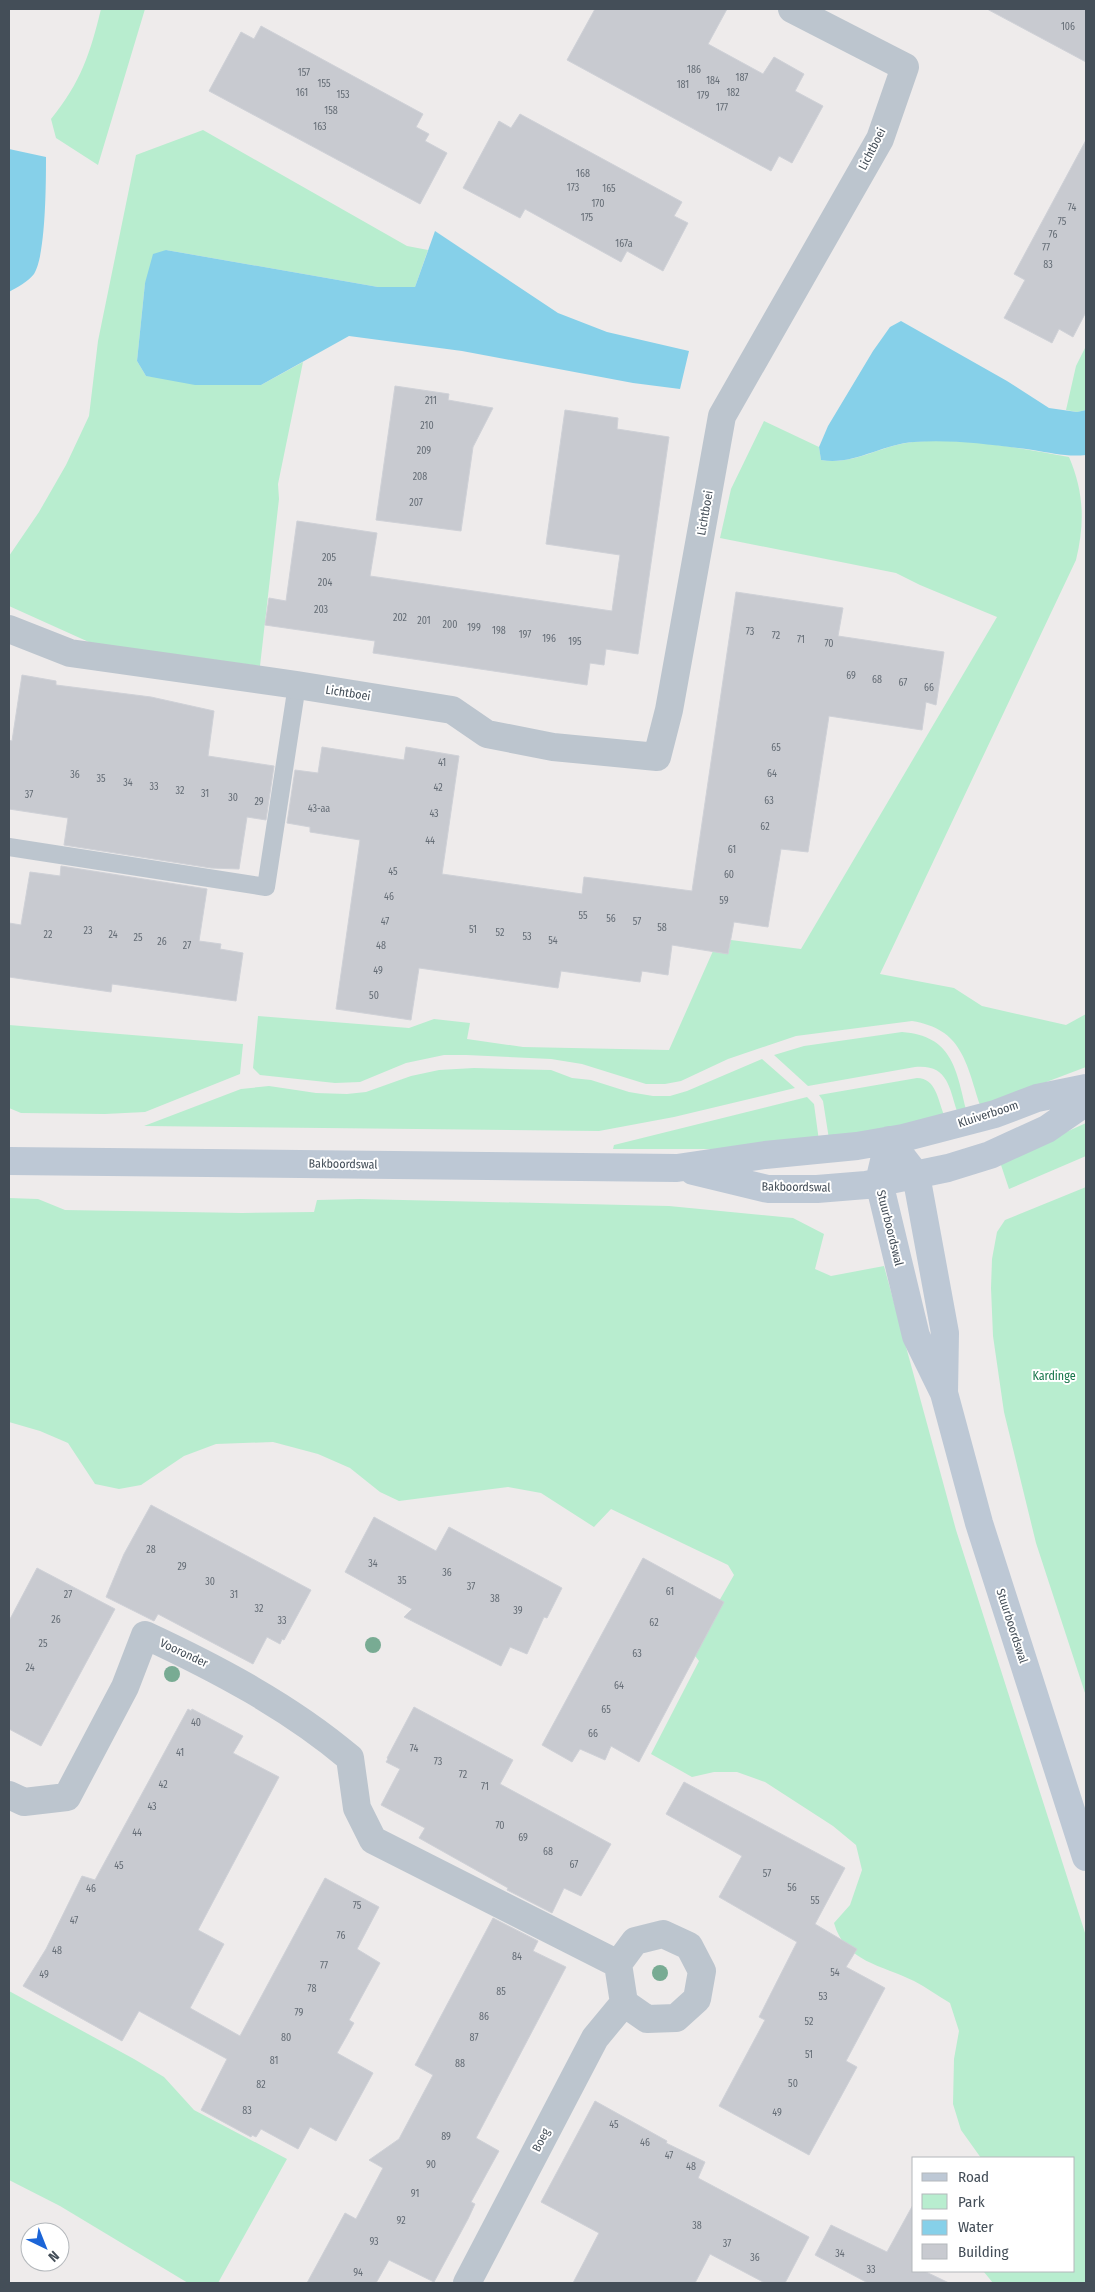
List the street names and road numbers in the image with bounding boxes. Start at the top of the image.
street label: Lichtboei [855,126,889,172]
street label: Lichtboei [694,489,716,537]
street label: Lichtboei [324,683,372,703]
street label: Kluiverboom [956,1098,1020,1130]
street label: Bakboordswal [308,1156,378,1172]
street label: Bakboordswal [761,1179,831,1195]
street label: Stuurboordswal [874,1189,906,1267]
street label: Stuurboordswal [993,1587,1031,1665]
street label: Vooronder [158,1636,211,1671]
street label: Boeg [529,2126,553,2154]

